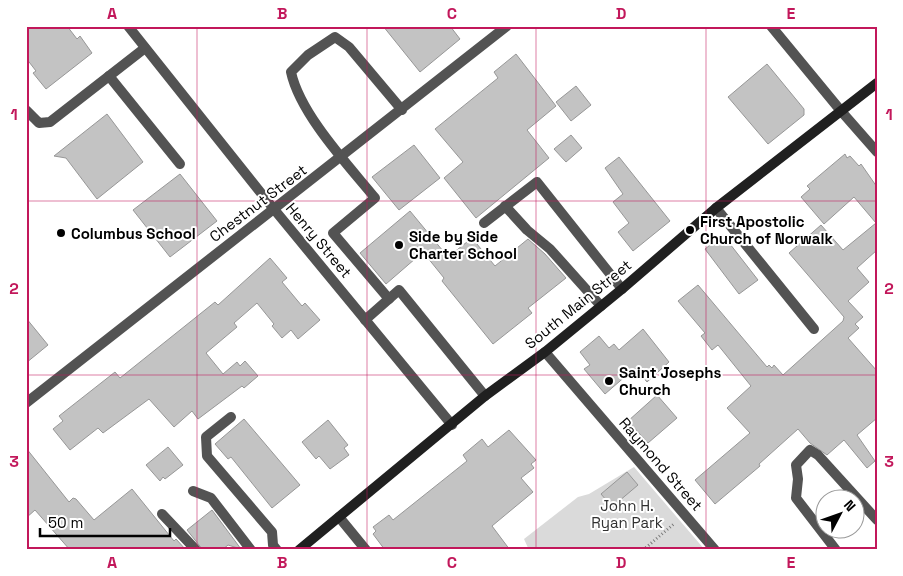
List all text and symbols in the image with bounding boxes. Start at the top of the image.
text: A [107,3,117,24]
text: B [277,3,287,24]
text: C [447,3,457,24]
text: D [616,3,626,24]
text: E [787,3,796,24]
text: 1 [10,104,18,125]
text: 1 [885,104,893,125]
street label: Chestnut Street [205,160,311,246]
street label: Henry Street [282,198,356,282]
place label: First Apostolic Church of Norwalk [700,212,833,248]
place label: Columbus School [71,224,196,243]
marker: First Apostolic Church of Norwalk [684,224,696,236]
marker: Columbus School [55,227,67,239]
place label: Side by Side Charter School [409,227,517,263]
marker: Side by Side Charter School [393,239,405,251]
street label: South Main Street [521,255,635,353]
text: 2 [9,278,19,299]
text: 2 [884,278,894,299]
place label: Saint Josephs Church [619,363,722,399]
marker: Saint Josephs Church [603,375,615,387]
street label: Raymond Street [615,413,707,515]
text: 3 [9,451,19,472]
text: 3 [884,451,894,472]
north arrow [816,488,866,538]
park label: John H. Ryan Park [591,496,663,532]
text: N [840,496,860,515]
scale bar [40,506,170,538]
text: 50 m [48,513,83,532]
text: A [107,552,117,573]
text: B [277,552,287,573]
text: C [447,552,457,573]
text: D [616,552,626,573]
text: E [787,552,796,573]

